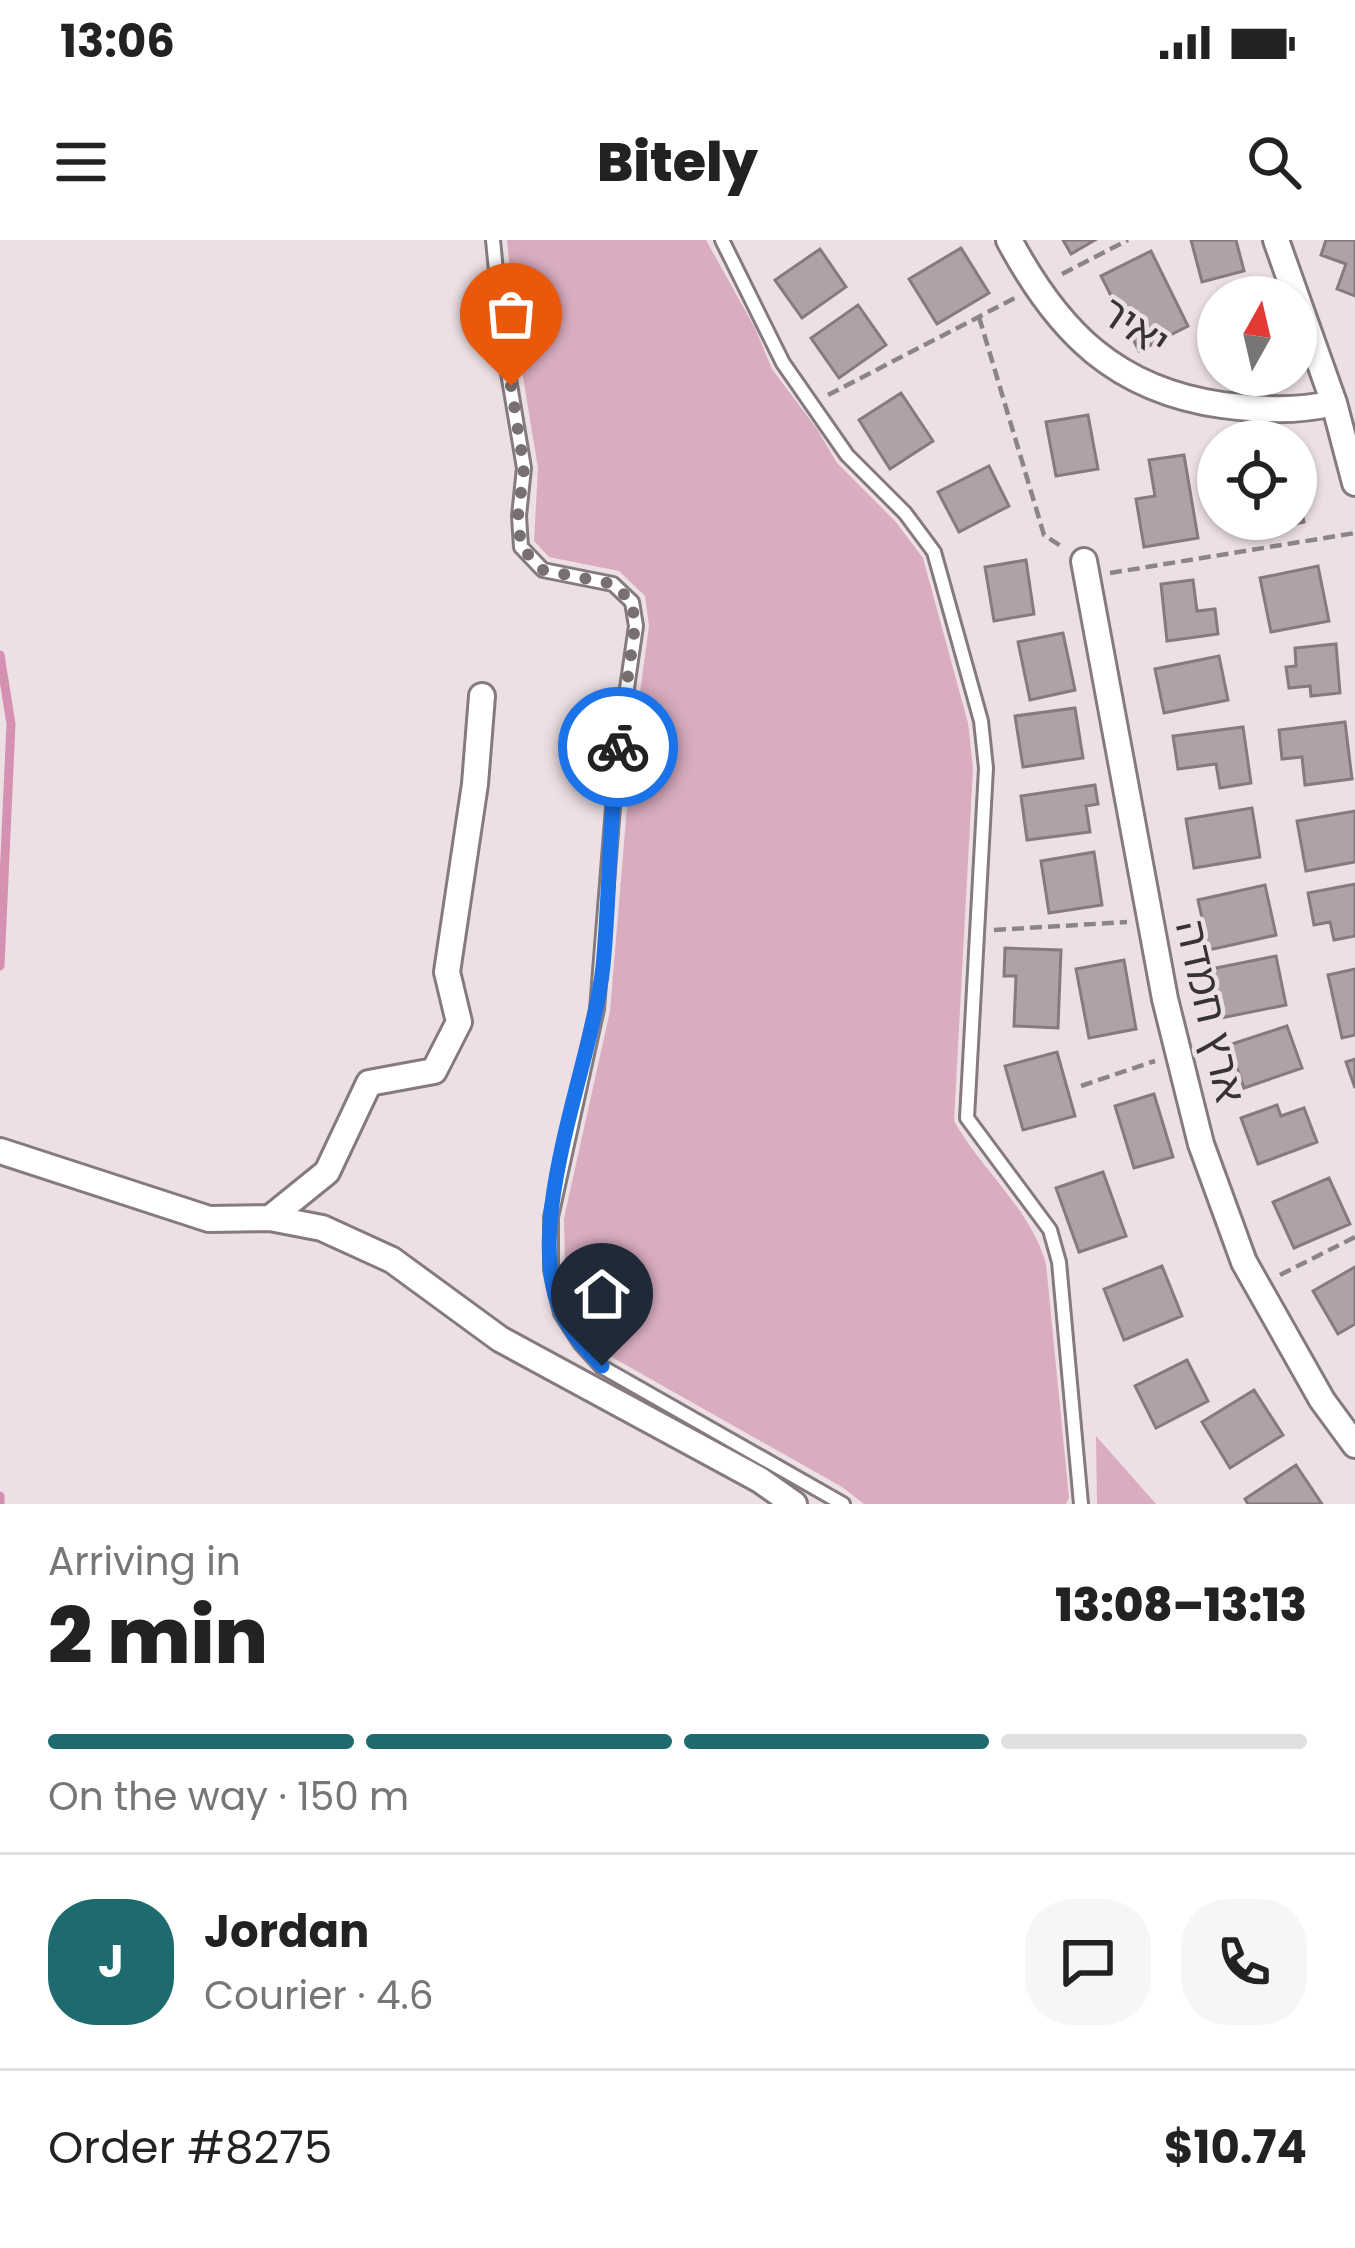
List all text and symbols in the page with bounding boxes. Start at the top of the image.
text: 13:06 [60,10,175,73]
text: Bitely [597,124,758,200]
icon: menu [48,129,114,195]
icon: search [1241,129,1307,195]
pin [460,263,562,386]
north arrow [1197,276,1317,396]
map controls [1197,276,1317,540]
icon: bag [478,281,544,347]
street label: יאיר [1089,282,1181,371]
button: locate [1197,420,1317,540]
courier [558,687,678,807]
icon: bike [585,714,651,780]
street label: ארץ חמדה [1161,914,1260,1108]
pin [551,1243,653,1366]
icon: home [569,1261,635,1327]
text: Arriving in [48,1534,241,1589]
text: 13:08–13:13 [1055,1574,1307,1637]
text: 2 min [48,1581,268,1690]
text: On the way · 150 m [48,1769,409,1824]
button: chat [1025,1899,1151,2025]
button: phone [1181,1899,1307,2025]
text: Jordan [204,1900,369,1963]
text: J [98,1930,124,1993]
text: Courier · 4.6 [204,1968,433,2023]
text: Order #8275 [48,2116,332,2179]
text: $10.74 [1164,2116,1307,2179]

